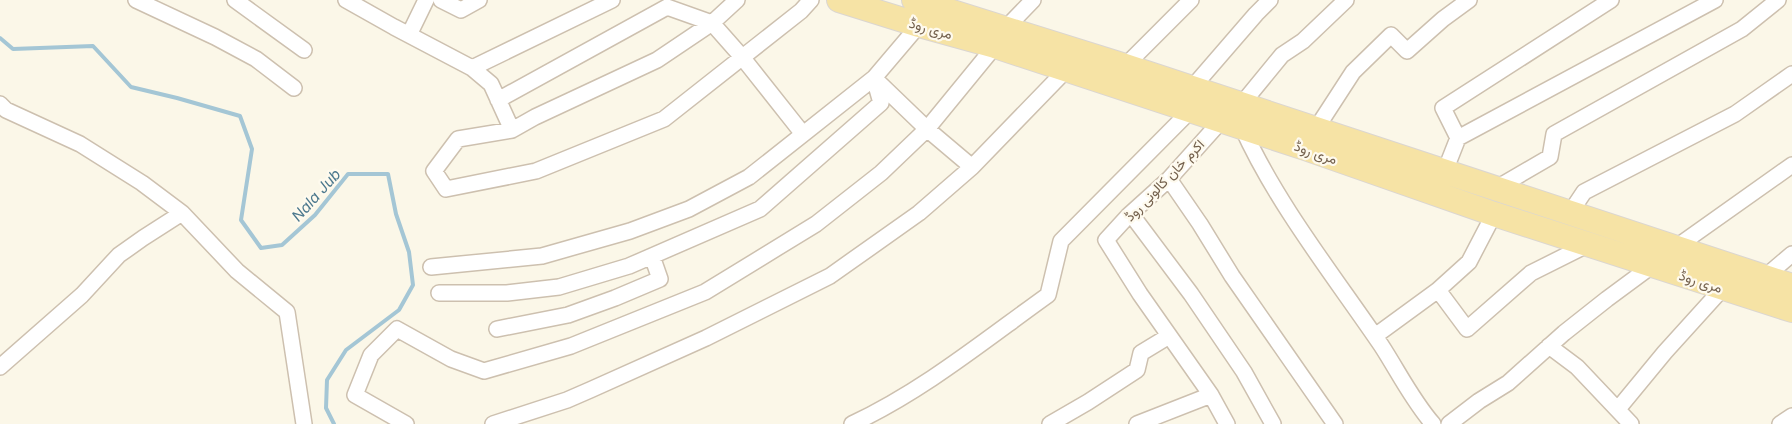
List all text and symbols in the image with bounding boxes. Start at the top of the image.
street label: مری روڈ [907,14,955,43]
street label: اکرم خان کالونی روڈ [1121,136,1208,225]
street label: مری روڈ [1292,137,1340,168]
water label: Nala Jub [287,165,345,225]
street label: مری روڈ [1677,266,1725,297]

